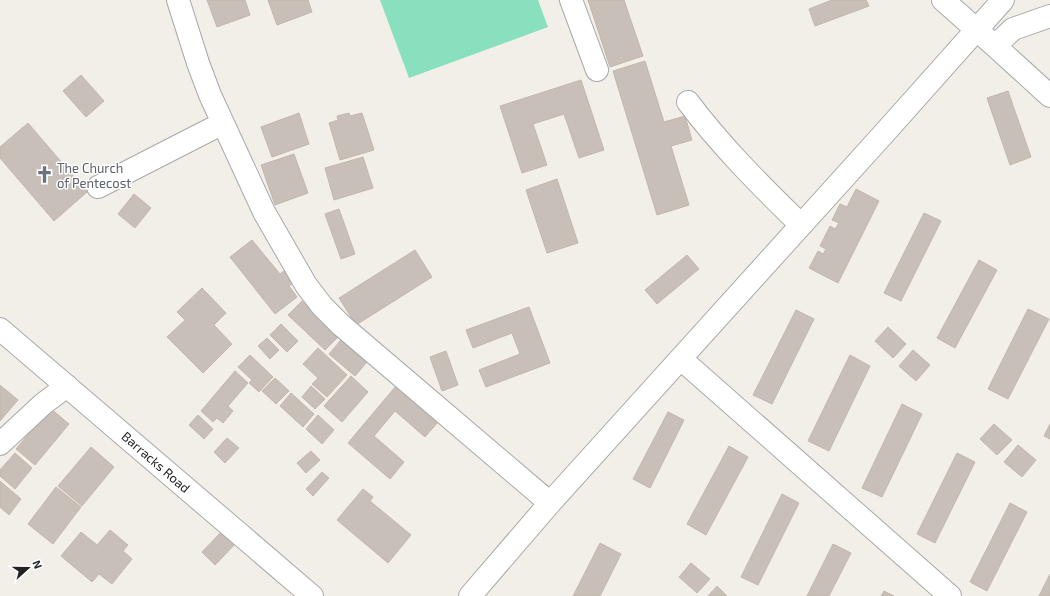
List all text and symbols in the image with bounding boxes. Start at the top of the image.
place label: The Church of Pentecost [57,160,131,191]
church icon: The Church of Pentecost [34,165,54,185]
street label: Barracks Road [119,428,193,496]
north arrow [8,548,48,588]
text: N [30,558,45,570]

